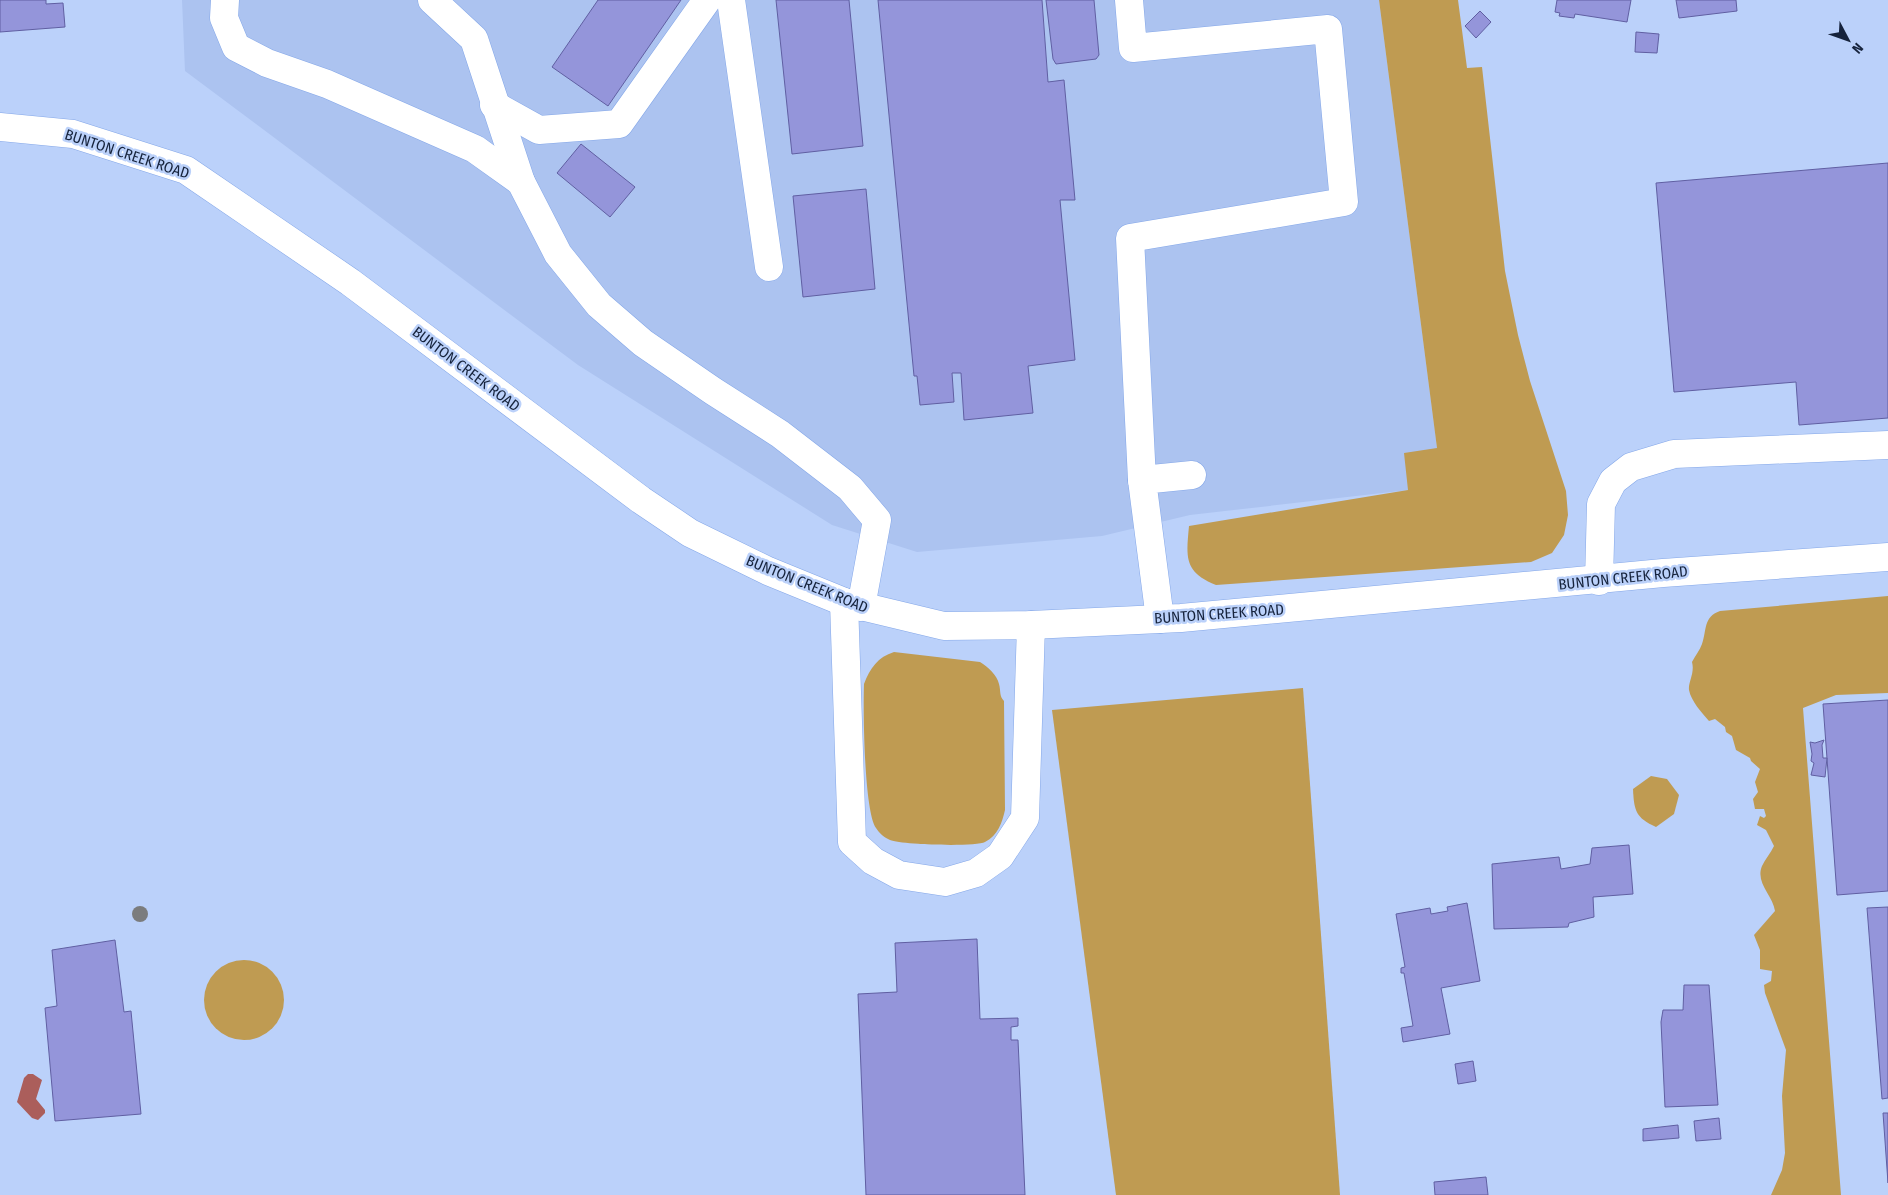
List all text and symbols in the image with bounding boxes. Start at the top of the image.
north arrow [1823,15,1873,65]
text: N [1848,39,1867,57]
street label: BUNTON CREEK ROAD [62,125,192,183]
street label: BUNTON CREEK ROAD [409,323,523,415]
street label: BUNTON CREEK ROAD [743,551,871,617]
street label: BUNTON CREEK ROAD [1557,562,1689,594]
street label: BUNTON CREEK ROAD [1154,600,1284,628]

